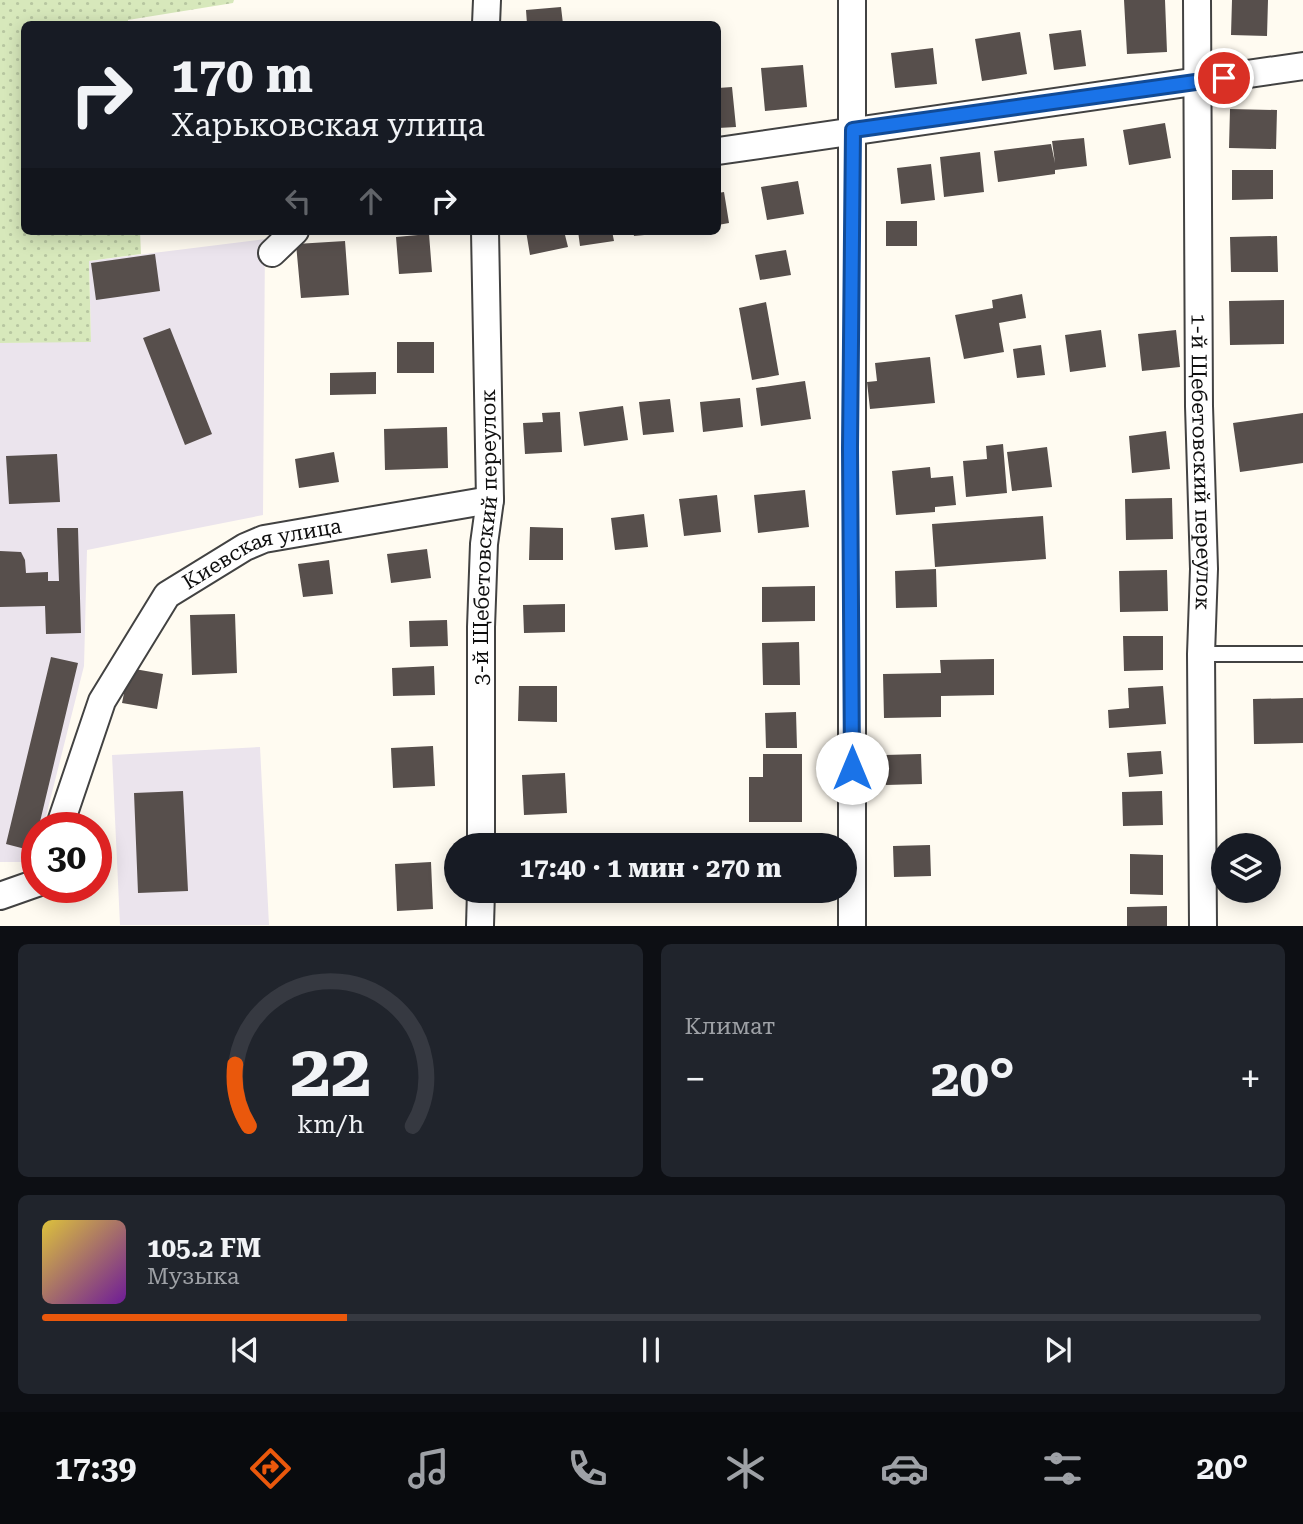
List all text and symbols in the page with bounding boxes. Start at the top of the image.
text: 170 m [171,47,313,104]
pin [1194,48,1254,108]
icon: right [56,49,147,140]
icon: arrive [1205,59,1243,97]
text: Харьковская улица [171,106,485,144]
icon: left [279,182,317,220]
icon: ahead [352,182,390,220]
icon: right [425,182,463,220]
street label: 1-й Щебетовский переулок [1187,314,1216,611]
street label: 3-й Щебетовский переулок [469,389,502,685]
street label: Киевская улица [178,514,344,594]
position arrow [815,731,889,805]
speed limit sign: 30 [21,812,112,903]
map controls [1211,833,1281,903]
button: layers [1211,833,1281,903]
text: 17:40 · 1 мин · 270 m [520,853,781,883]
text: Климат [685,1013,775,1040]
text: 22 [289,1030,371,1115]
text: 20° [931,1048,1015,1109]
text: − [685,1057,706,1101]
text: + [1240,1057,1261,1101]
text: km/h [297,1110,364,1139]
text: 105.2 FM [147,1233,261,1263]
text: Музыка [147,1263,239,1290]
icon: previous [226,1331,264,1369]
icon: pause [632,1331,670,1369]
icon: next [1039,1331,1077,1369]
icon: directions [246,1444,295,1493]
icon: music [404,1444,453,1493]
icon: phone [563,1444,612,1493]
icon: climate [721,1444,770,1493]
icon: car [880,1444,929,1493]
icon: filters [1038,1444,1087,1493]
text: 17:39 [55,1449,136,1487]
text: 20° [1196,1449,1248,1487]

